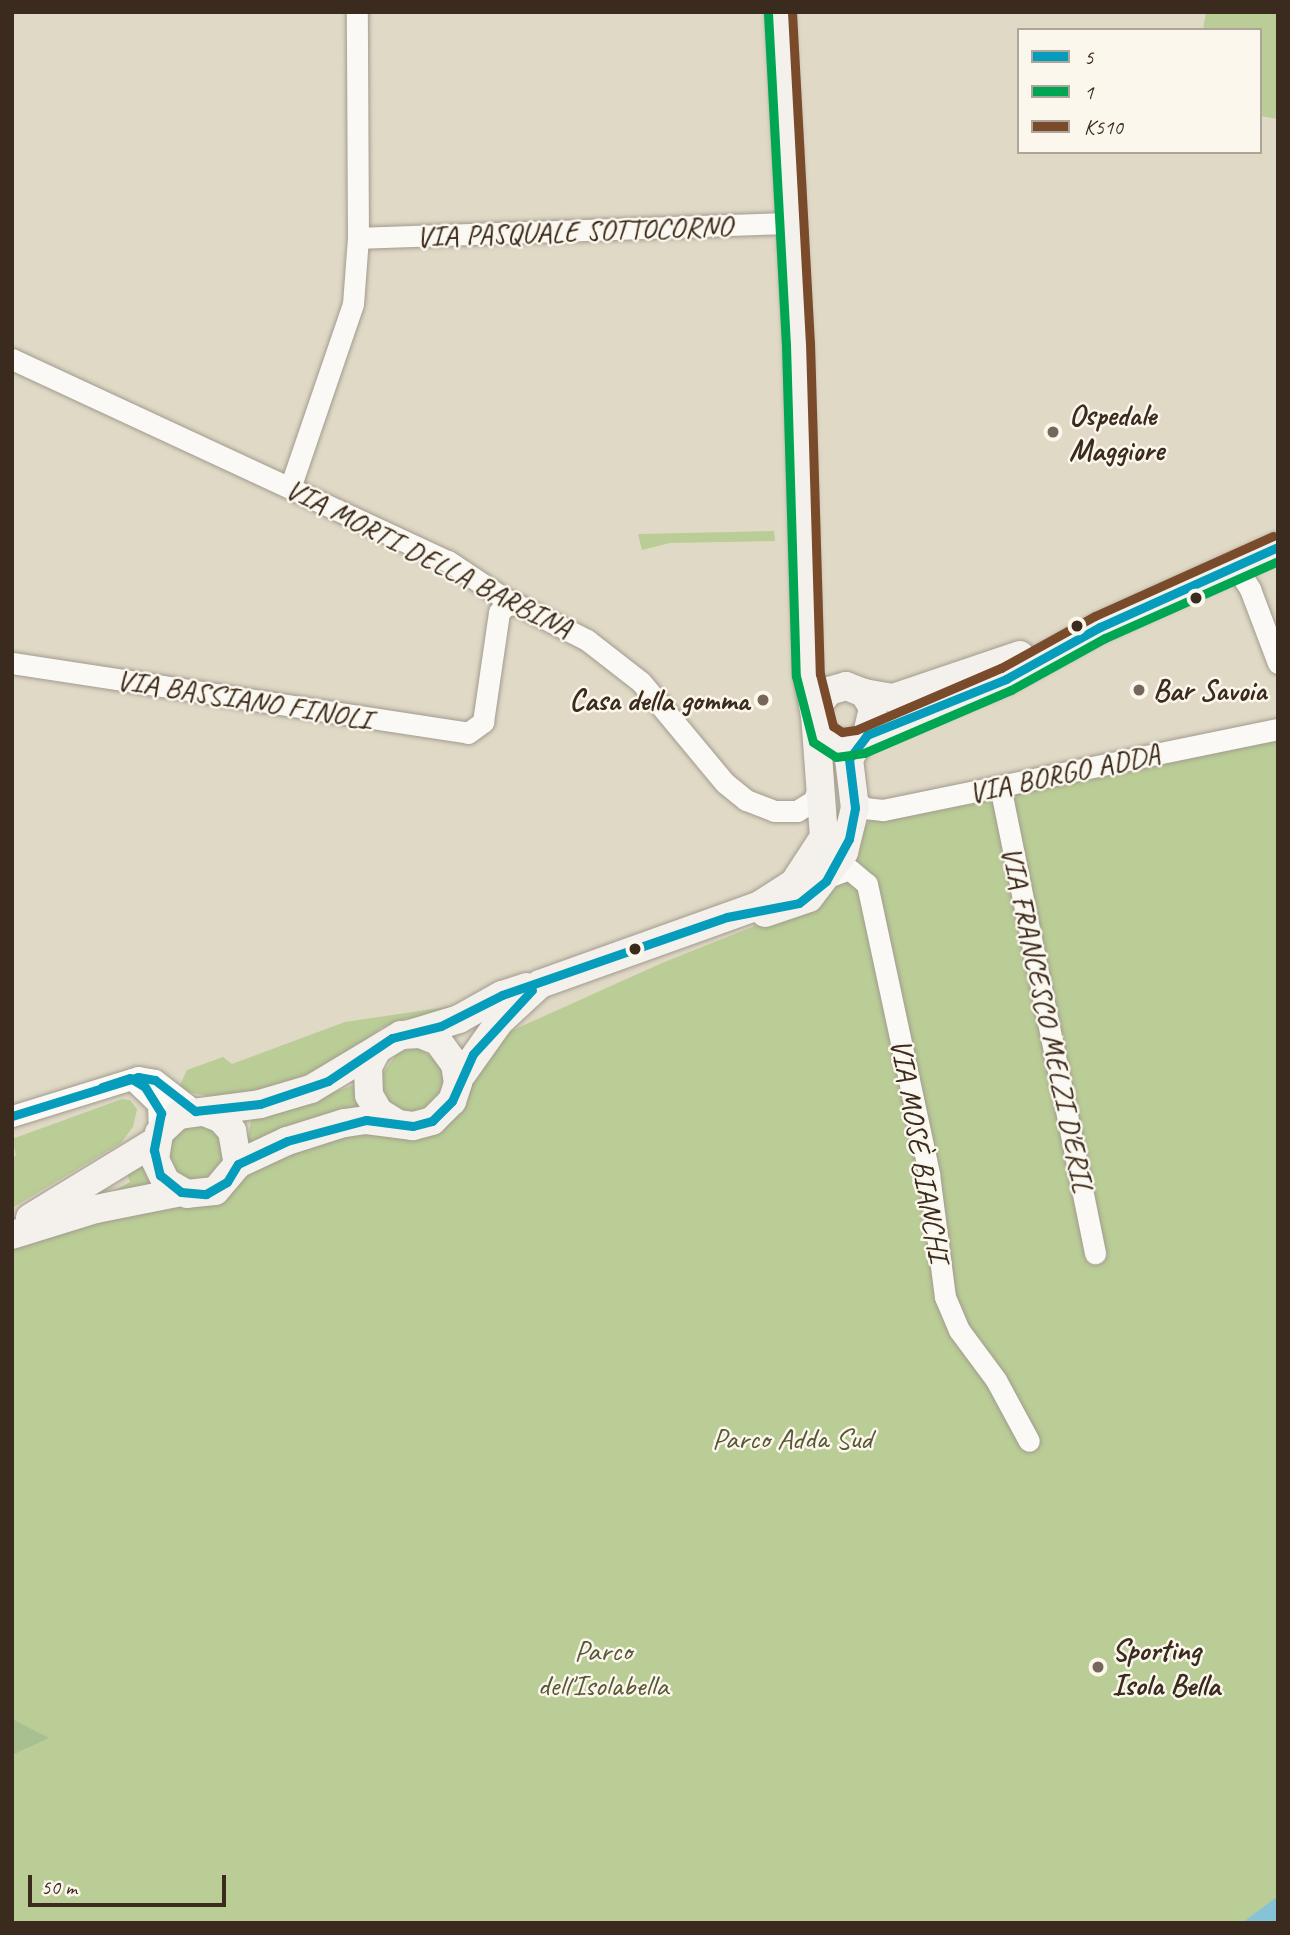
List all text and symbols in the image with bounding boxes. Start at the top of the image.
legend [1017,28,1262,154]
text: 5 [1084,44,1093,70]
text: 1 [1084,79,1093,105]
text: K510 [1084,114,1123,140]
street label: VIA PASQUALE SOTTOCORNO [415,207,733,255]
place label: Ospedale Maggiore [1069,397,1164,467]
marker: Ospedale Maggiore [1043,422,1063,442]
street label: VIA MORTI DELLA BARBINA [279,470,579,646]
unlabelled marker [1189,591,1203,605]
unlabelled marker [1070,619,1084,633]
street label: VIA BASSIANO FINOLI [115,661,373,737]
place label: Bar Savoia [1153,672,1268,708]
place label: Casa della gomma [569,682,749,718]
marker: Bar Savoia [1131,682,1147,698]
marker: Casa della gomma [755,692,771,708]
street label: VIA BORGO ADDA [964,735,1164,811]
street label: VIA FRANCESCO MELZI D'ERIL [994,843,1102,1195]
unlabelled marker [628,942,642,956]
street label: VIA MOSÈ BIANCHI [883,1036,957,1264]
park label: Parco Adda Sud [712,1420,872,1456]
park label: Parco dell'Isolabella [538,1632,668,1702]
place label: Sporting Isola Bella [1112,1632,1219,1702]
marker: Sporting Isola Bella [1090,1659,1106,1675]
scale bar [32,1862,229,1906]
text: 50 m [41,1874,77,1900]

